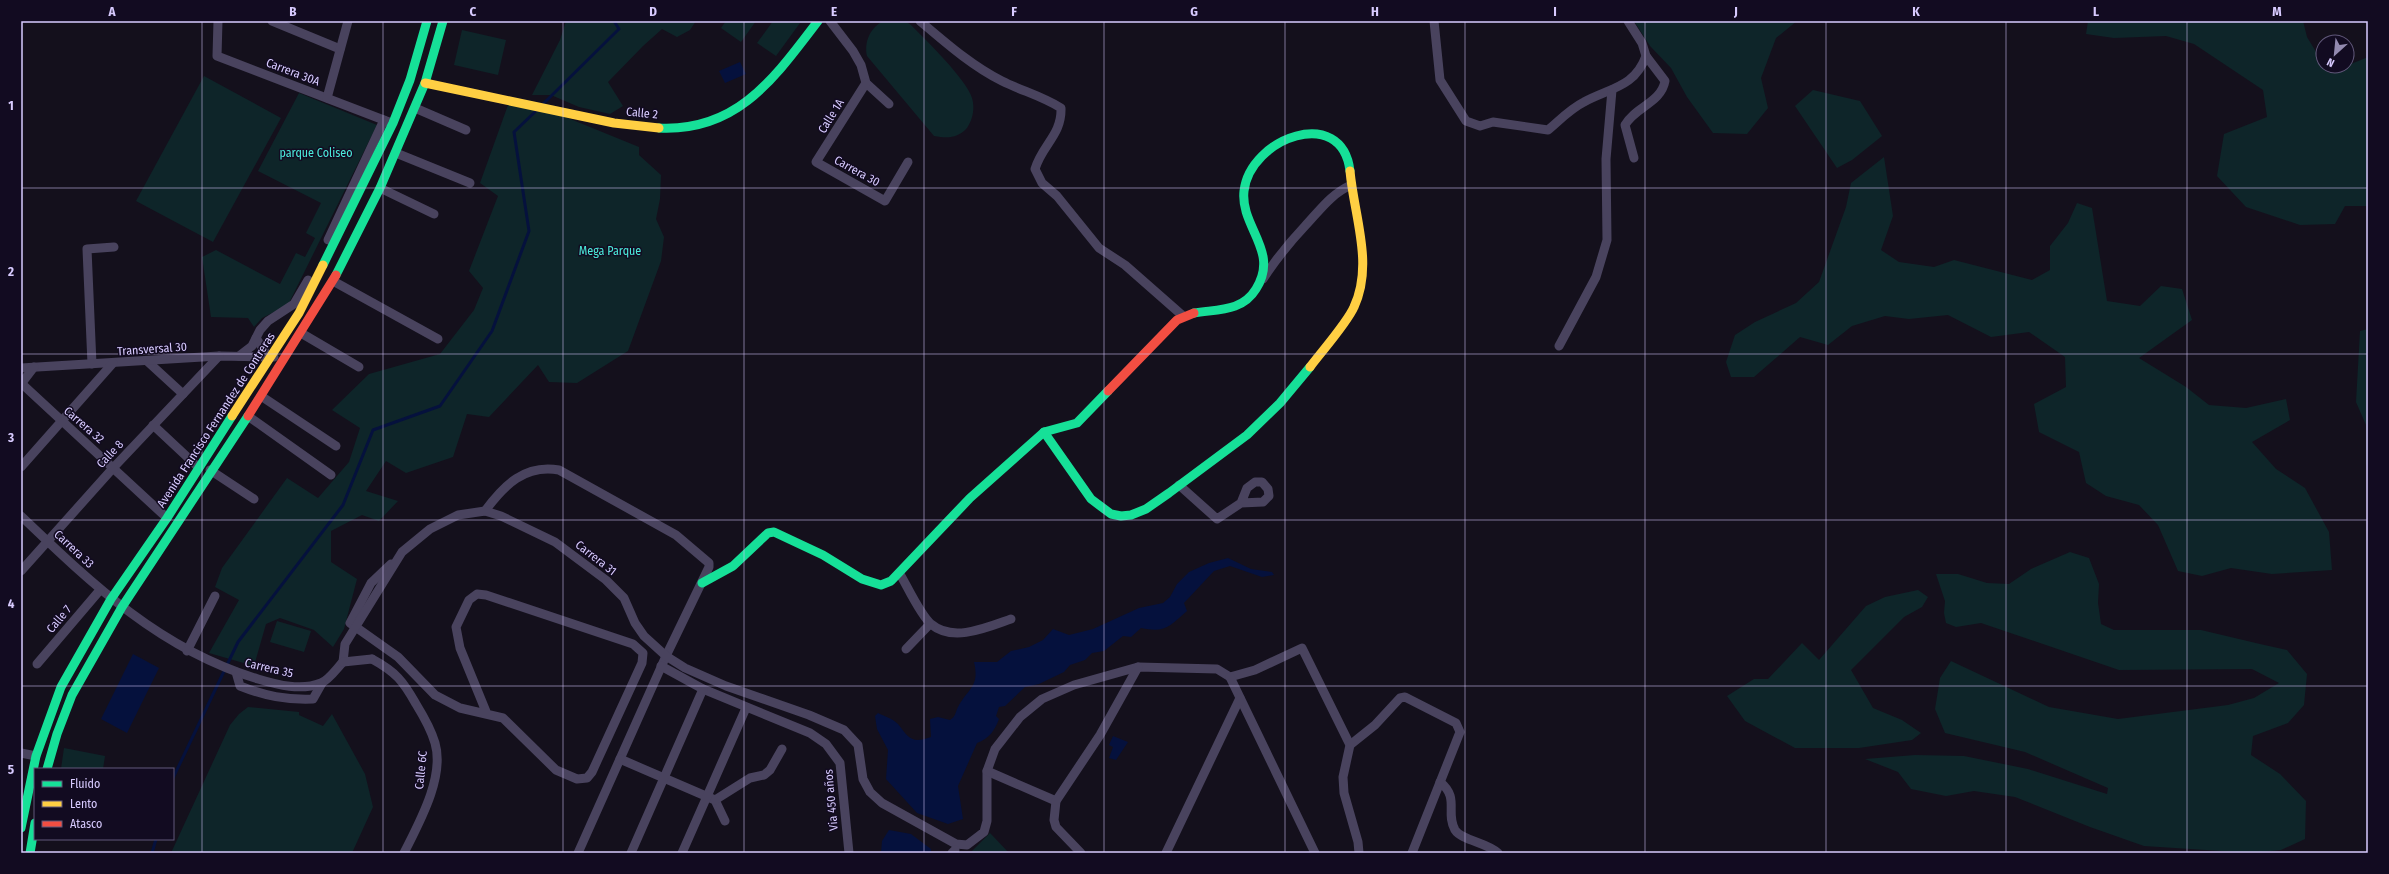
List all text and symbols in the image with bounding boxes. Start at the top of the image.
text: A [107,4,116,19]
text: B [289,4,297,19]
text: C [470,4,477,19]
text: D [649,4,657,19]
text: E [831,4,837,19]
text: F [1011,4,1017,19]
text: G [1190,4,1198,19]
text: H [1371,4,1379,19]
text: I [1553,4,1557,19]
text: J [1733,4,1738,19]
text: K [1912,4,1920,19]
text: L [2093,4,2099,19]
text: M [2272,4,2282,19]
north arrow [2315,34,2355,74]
street label: Carrera 30A [264,55,322,89]
text: N [2325,55,2337,70]
street label: Calle 1A [815,96,847,136]
text: 1 [8,98,14,113]
street label: Calle 2 [625,105,659,121]
park label: parque Coliseo [279,146,353,160]
street label: Carrera 30 [832,153,882,189]
park label: Mega Parque [579,244,641,258]
text: 2 [7,264,14,279]
street label: Avenida Francisco Fernandez de Contreras [154,330,278,510]
street label: Transversal 30 [117,340,187,358]
street label: Carrera 32 [61,404,107,446]
text: 3 [7,430,14,445]
street label: Calle 8 [94,437,126,471]
street label: Carrera 33 [51,527,97,571]
street label: Carrera 31 [573,538,619,578]
text: 4 [8,596,15,611]
street label: Calle 7 [43,602,75,636]
street label: Carrera 35 [243,656,295,680]
street label: Calle 6C [412,750,430,790]
text: 5 [8,762,14,777]
legend [34,768,174,840]
street label: Via 450 años [821,769,841,831]
text: Fluido [70,777,100,791]
text: Lento [70,797,97,811]
text: Atasco [70,817,102,831]

